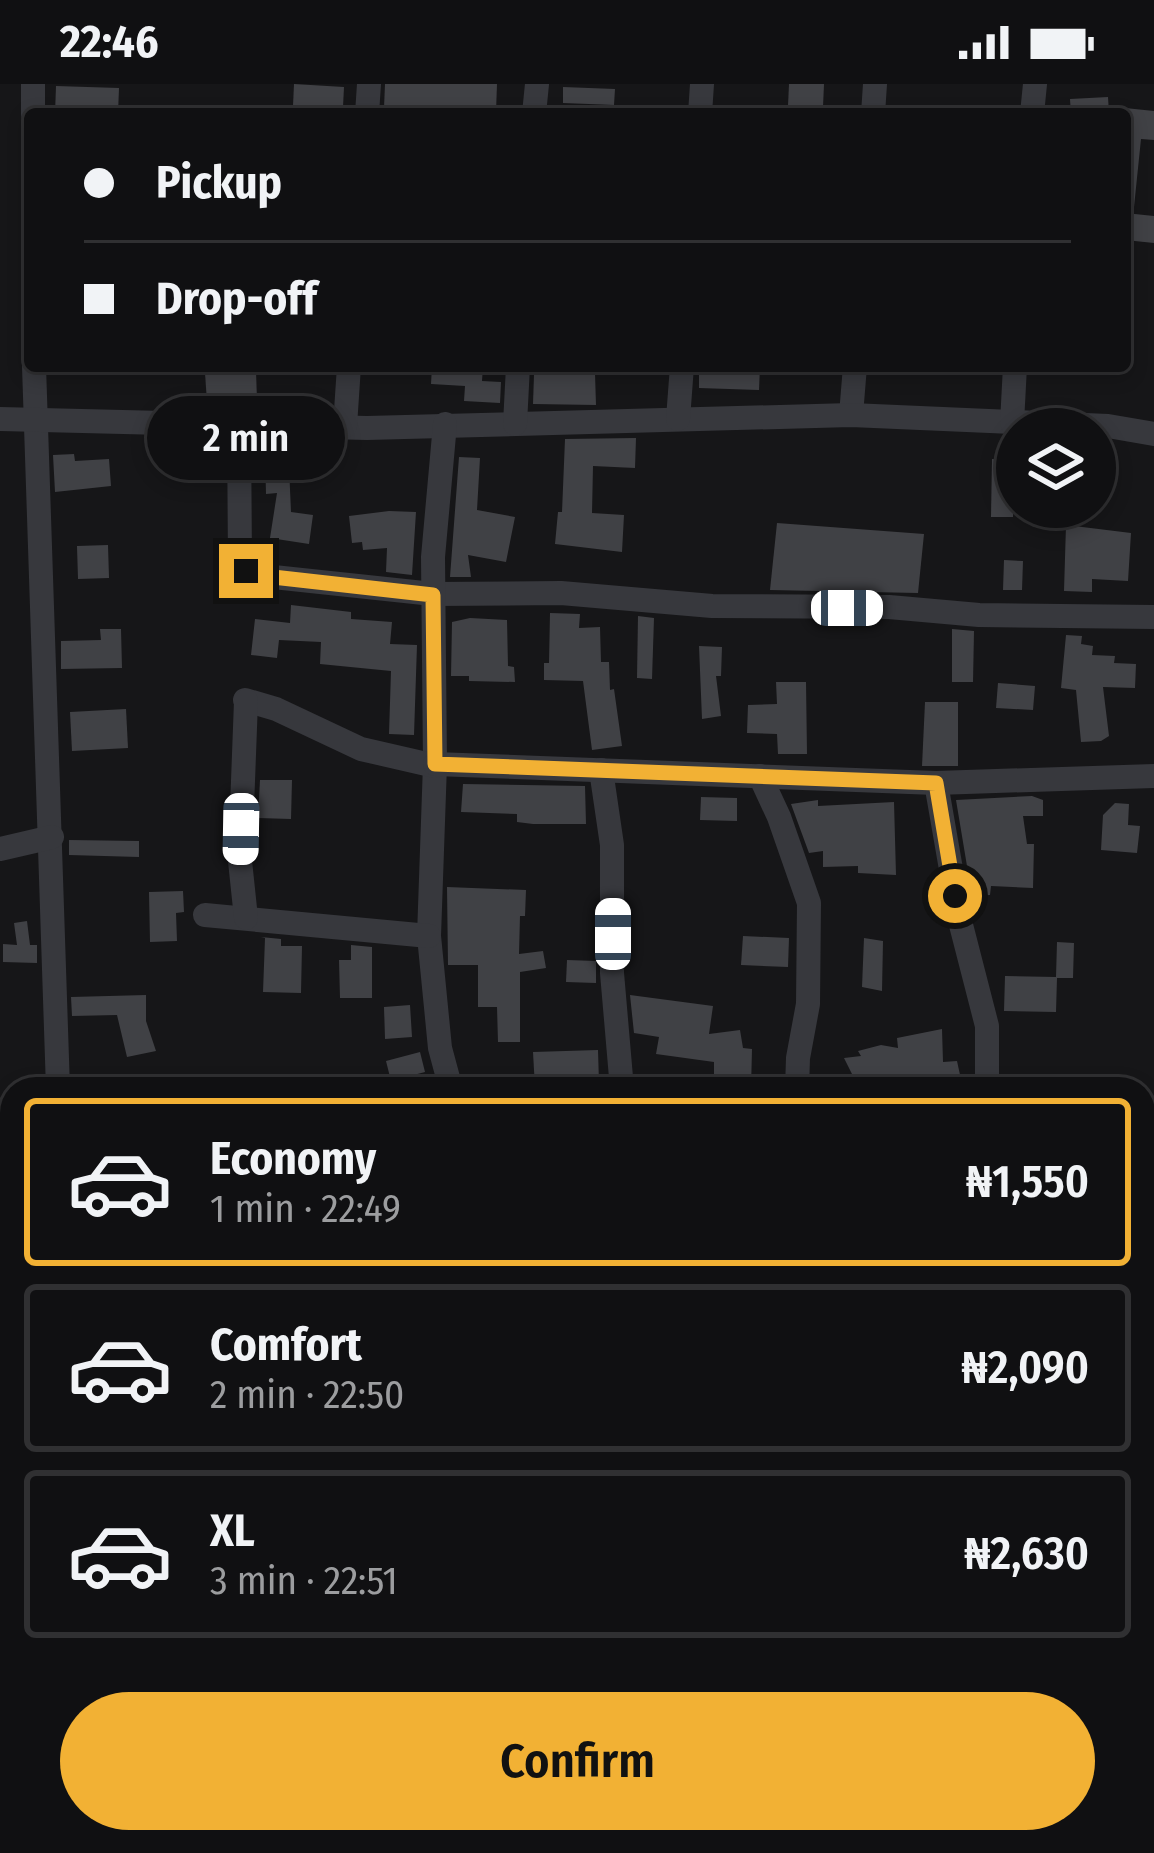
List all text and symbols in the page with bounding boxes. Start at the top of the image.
text: 22:46 [60,15,158,69]
text: Pickup [156,156,282,210]
text: Drop-off [156,272,317,326]
callout: 2 min [147,397,345,481]
map controls [996,408,1116,528]
button: layers [996,408,1116,528]
text: 2 min [203,415,289,461]
route end [219,544,273,598]
car [811,590,883,626]
car [222,793,260,865]
route start [928,869,982,923]
car [595,898,631,970]
icon: car [66,1128,174,1236]
text: Economy [210,1132,376,1186]
text: ₦1,550 [966,1155,1089,1209]
text: 1 min · 22:49 [210,1186,401,1232]
icon: car [66,1314,174,1422]
text: Comfort [210,1318,362,1372]
text: ₦2,090 [961,1341,1089,1395]
text: 2 min · 22:50 [210,1372,404,1418]
icon: car [66,1500,174,1608]
text: XL [210,1504,255,1558]
text: ₦2,630 [964,1527,1089,1581]
text: 3 min · 22:51 [210,1558,398,1604]
button: Confirm [60,1692,1095,1830]

